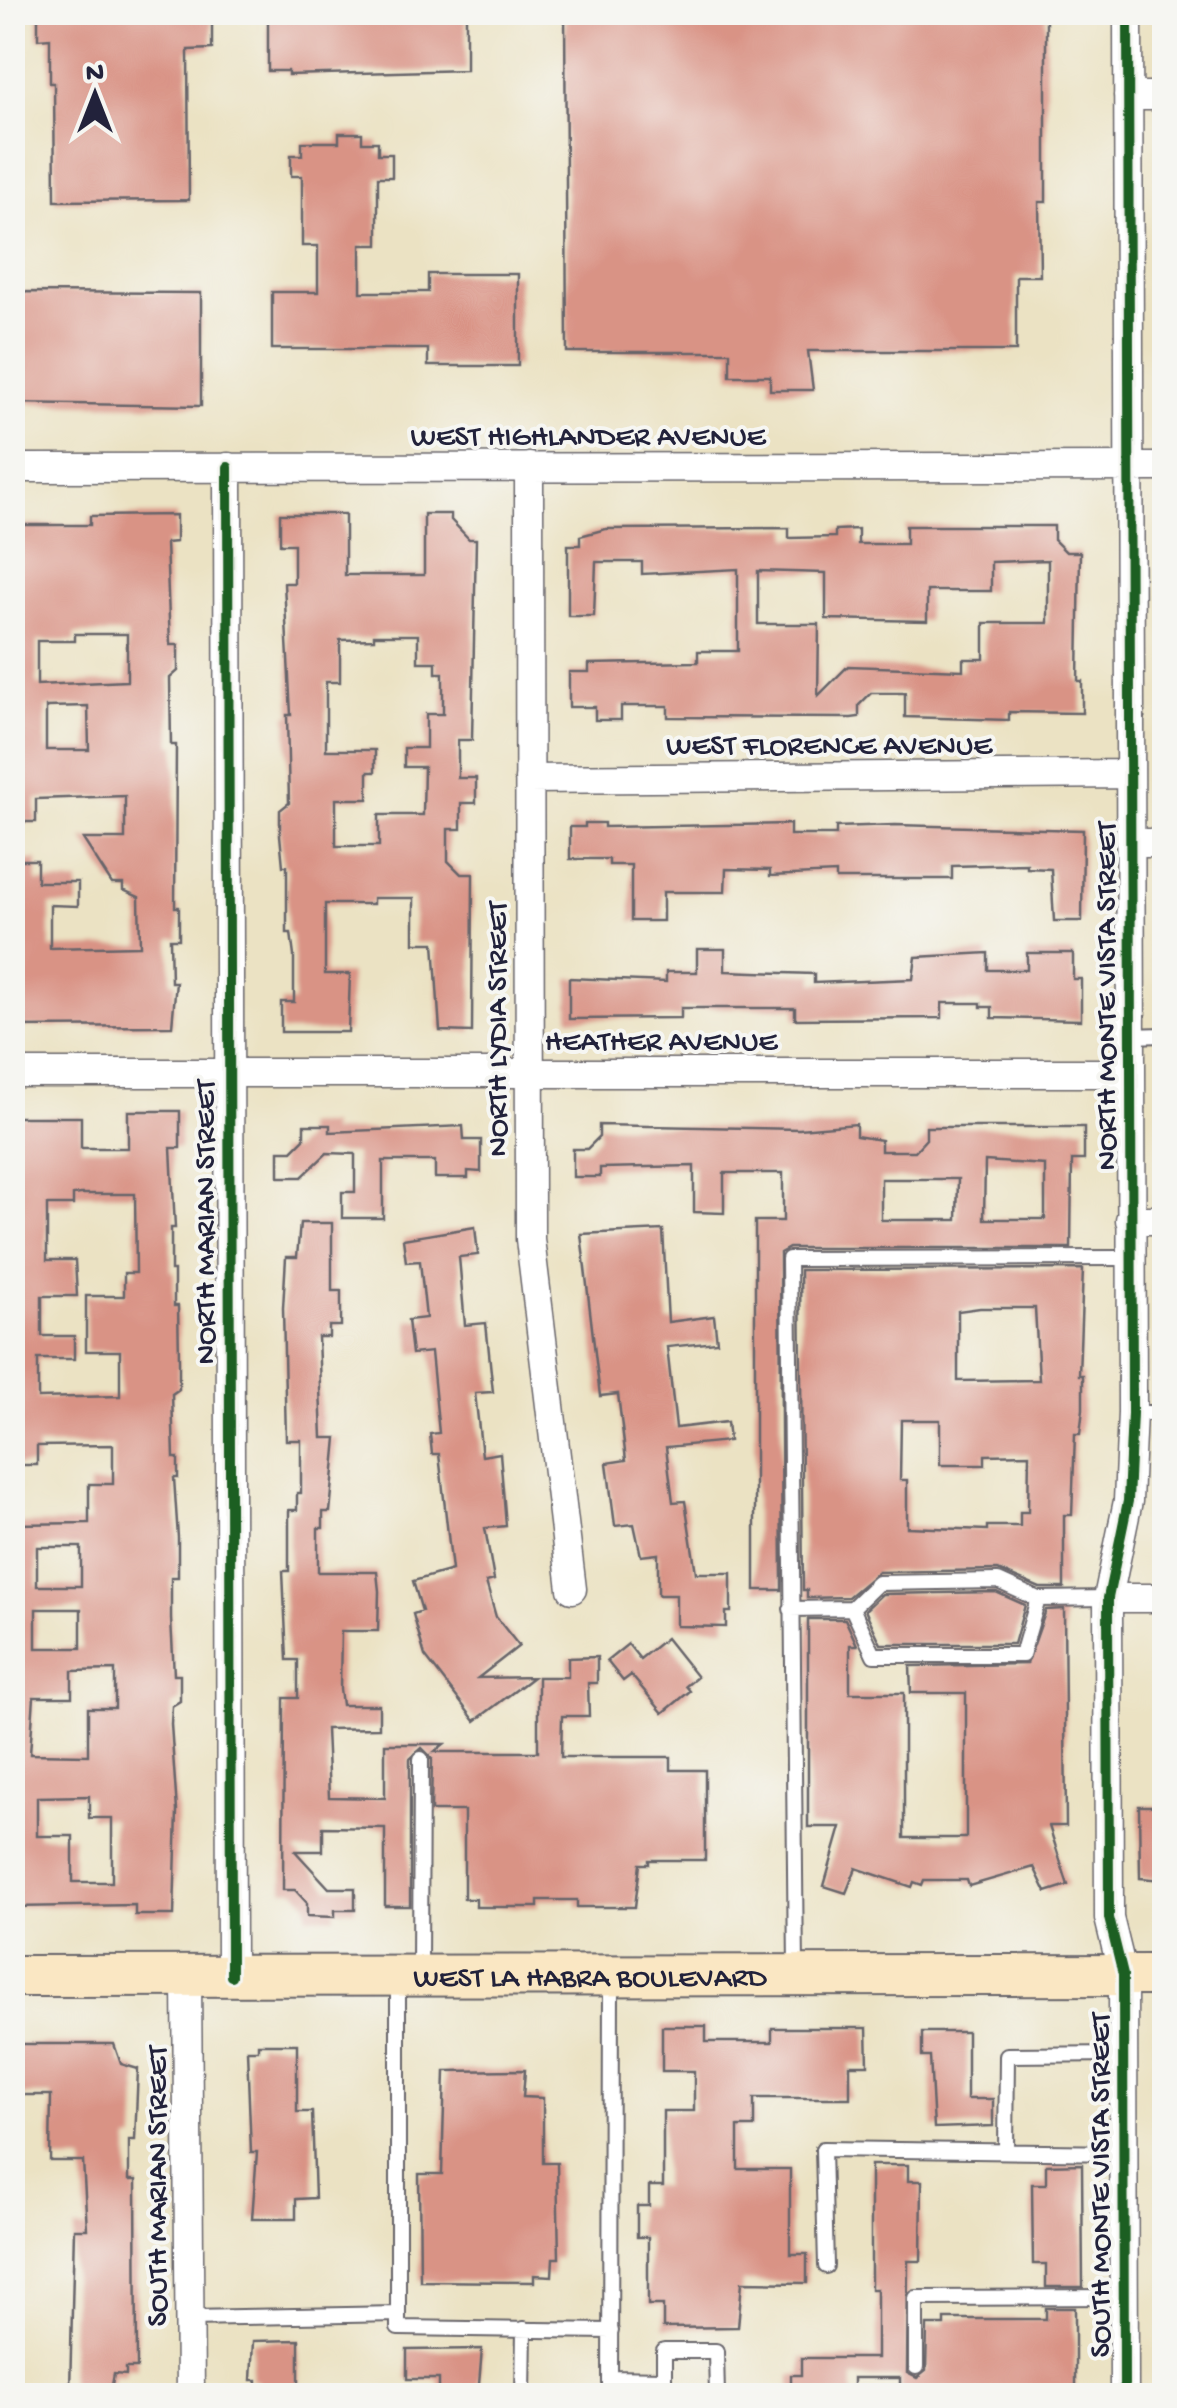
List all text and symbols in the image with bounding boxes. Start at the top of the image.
north arrow [45,45,145,145]
text: N [86,58,104,91]
street label: WEST HIGHLANDER AVENUE [410,422,767,457]
street label: WEST FLORENCE AVENUE [666,731,993,766]
street label: NORTH MONTE VISTA STREET [1092,820,1127,1171]
street label: NORTH LYDIA STREET [483,900,518,1157]
street label: HEATHER AVENUE [545,1027,778,1062]
street label: NORTH MARIAN STREET [191,1078,226,1365]
street label: WEST LA HABRA BOULEVARD [413,1962,767,1998]
street label: SOUTH MONTE VISTA STREET [1086,2011,1121,2358]
street label: SOUTH MARIAN STREET [143,2044,178,2327]

